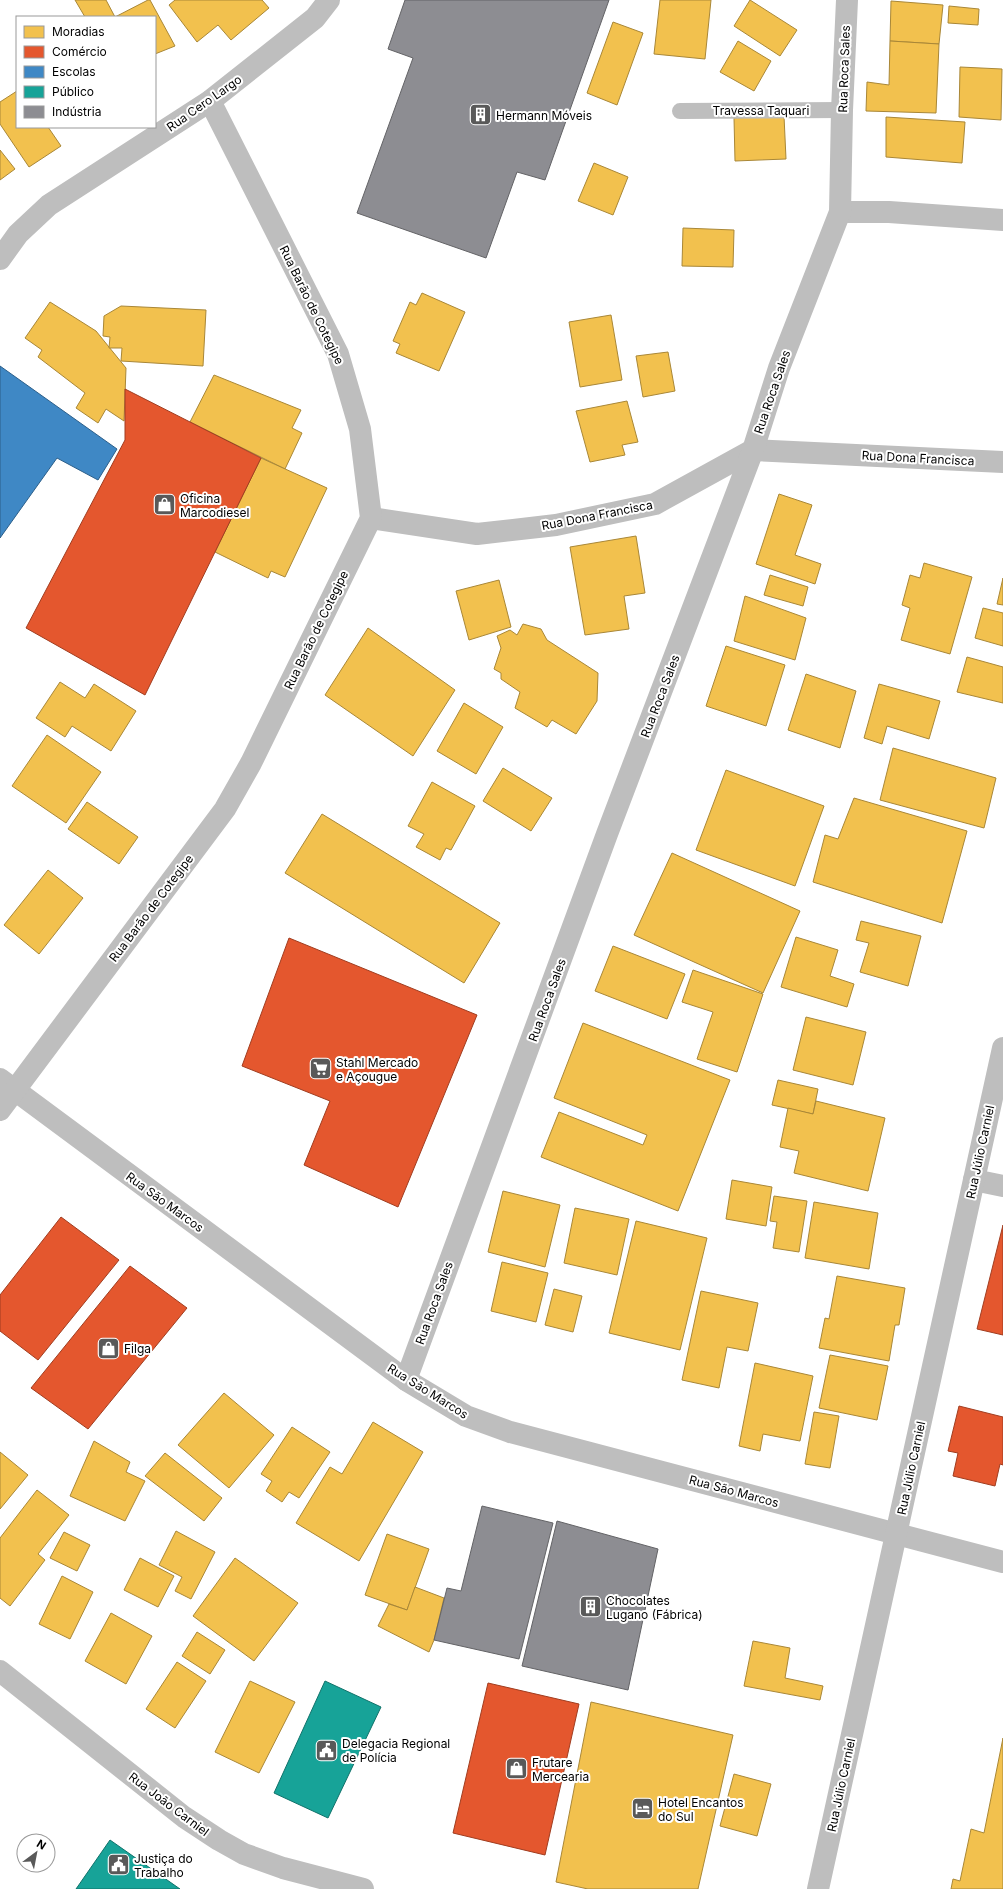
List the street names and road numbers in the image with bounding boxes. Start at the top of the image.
street label: Rua Roca Sales [835,25,853,113]
street label: Rua Cero Largo [164,72,244,134]
street label: Travessa Taquari [713,103,810,118]
street label: Rua Barão de Cotegipe [277,243,347,367]
street label: Rua Roca Sales [751,348,793,436]
street label: Rua Dona Francisca [861,448,975,468]
street label: Rua Dona Francisca [540,497,654,533]
street label: Rua Barão de Cotegipe [281,568,351,692]
street label: Rua Roca Sales [637,652,683,740]
street label: Rua Barão de Cotegipe [106,851,196,965]
street label: Rua Roca Sales [525,956,569,1044]
street label: Rua Júlio Carniel [963,1104,997,1200]
street label: Rua São Marcos [123,1169,207,1235]
street label: Rua Roca Sales [412,1259,456,1347]
street label: Rua São Marcos [385,1360,471,1422]
street label: Rua Júlio Carniel [894,1420,928,1516]
street label: Rua São Marcos [688,1472,780,1510]
street label: Rua Júlio Carniel [824,1737,858,1833]
street label: Rua João Carniel [126,1769,212,1839]

